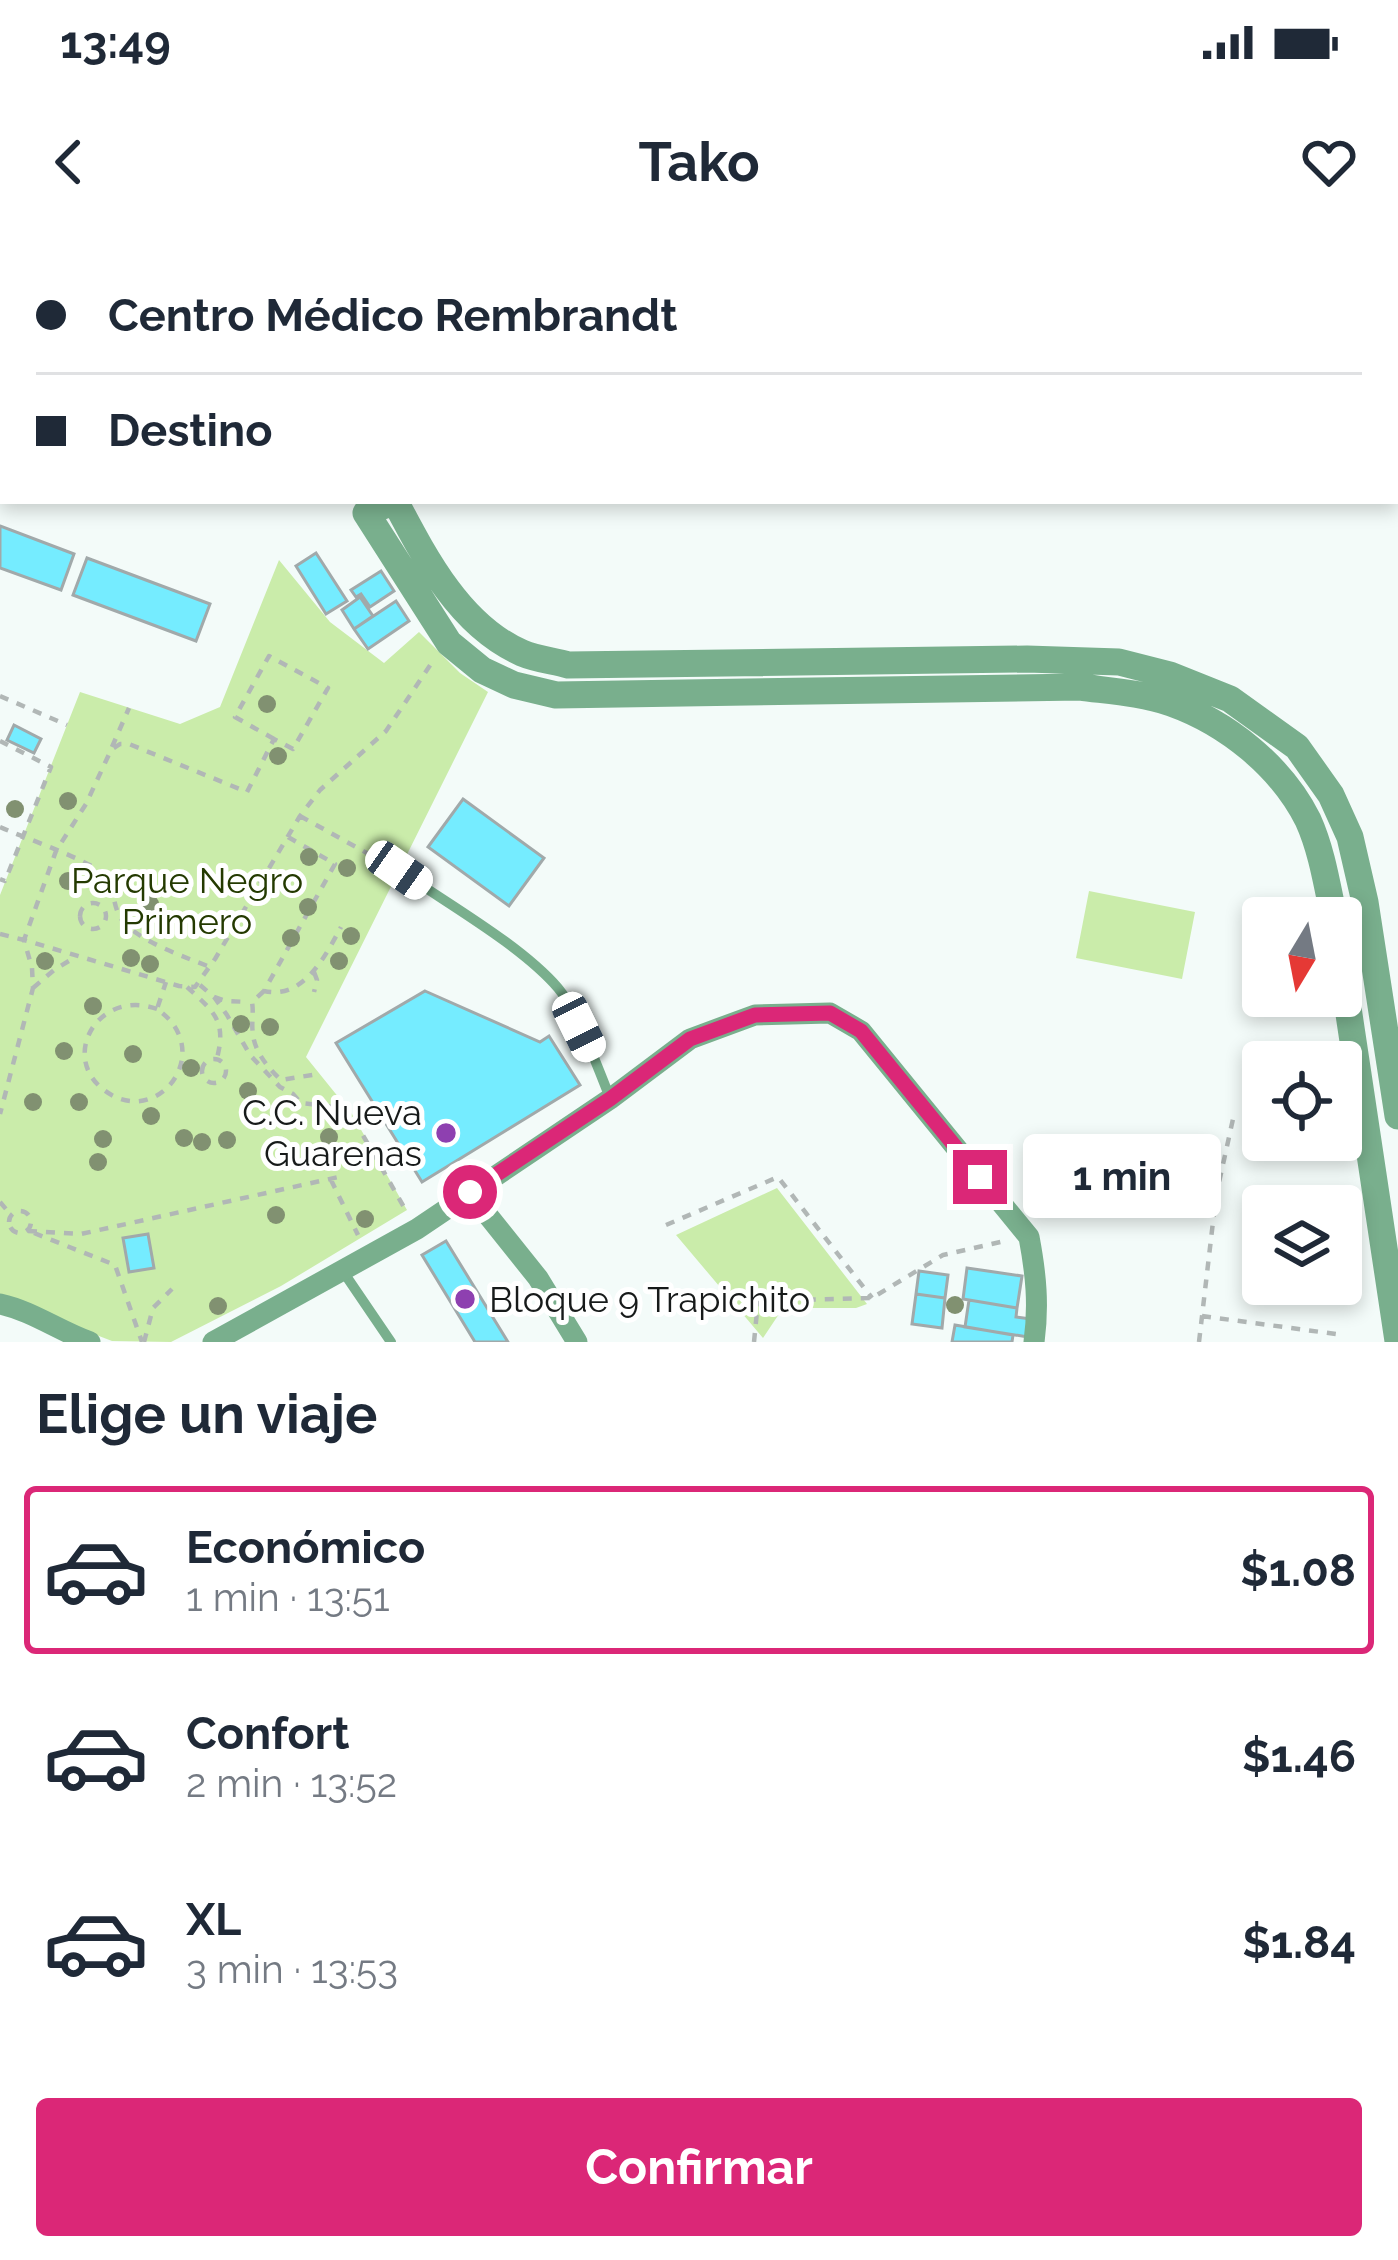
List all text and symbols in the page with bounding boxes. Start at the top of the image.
text: 13:49 [60,16,171,69]
icon: back [36,129,102,195]
icon: heart [1296,129,1362,195]
text: Tako [638,130,760,194]
text: Centro Médico Rembrandt [108,289,677,342]
text: Destino [108,404,273,457]
car [359,835,439,905]
park label: Parque Negro Primero [71,859,303,942]
north arrow [1242,897,1362,1017]
map controls [1242,897,1362,1305]
car [547,987,611,1067]
button: locate [1242,1041,1362,1161]
place label: C.C. Nueva Guarenas [242,1091,422,1174]
marker: C.C. Nueva Guarenas [433,1120,459,1146]
callout: 1 min [1022,1135,1220,1219]
route end [953,1150,1007,1204]
text: 1 min [1073,1153,1171,1199]
route start [443,1165,497,1219]
button: layers [1242,1185,1362,1305]
place label: Bloque 9 Trapichito [489,1278,810,1320]
marker: Bloque 9 Trapichito [452,1286,478,1312]
text: Elige un viaje [36,1382,377,1446]
icon: car [42,1516,150,1624]
text: Económico [186,1521,425,1574]
text: $1.08 [1240,1544,1356,1597]
text: 1 min · 13:51 [186,1574,390,1620]
icon: car [42,1702,150,1810]
text: Confort [186,1707,349,1760]
text: $1.46 [1242,1730,1356,1783]
text: 2 min · 13:52 [186,1760,397,1806]
icon: car [42,1888,150,1996]
text: XL [186,1893,241,1946]
text: $1.84 [1242,1916,1356,1969]
text: 3 min · 13:53 [186,1946,398,1992]
button: Confirmar [36,2098,1362,2236]

